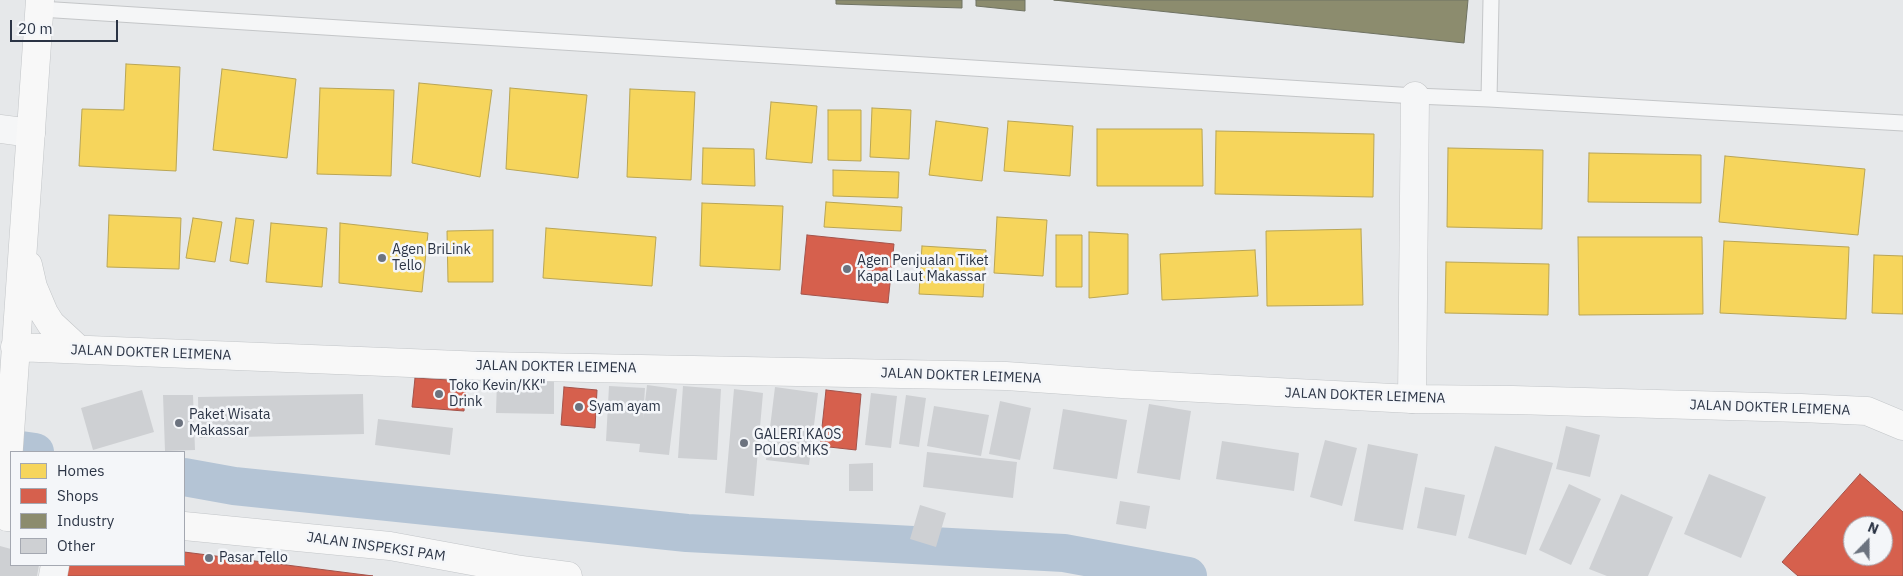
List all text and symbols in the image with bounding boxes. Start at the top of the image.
scale bar [12,10,120,42]
text: 20 m [18,19,53,38]
place label: Agen BriLink Tello [392,242,471,274]
marker: Agen BriLink Tello [376,252,388,264]
place label: Agen Penjualan Tiket Kapal Laut Makassar [857,253,989,286]
marker: Agen Penjualan Tiket Kapal Laut Makassar [841,263,853,275]
street label: JALAN DOKTER LEIMENA [70,342,232,364]
street label: JALAN DOKTER LEIMENA [475,357,637,377]
street label: JALAN DOKTER LEIMENA [880,365,1042,387]
place label: Toko Kevin/KK" Drink [449,378,546,411]
street label: JALAN DOKTER LEIMENA [1284,385,1446,407]
marker: Toko Kevin/KK" Drink [433,388,445,400]
street label: JALAN DOKTER LEIMENA [1689,397,1851,419]
place label: Syam ayam [589,399,661,415]
marker: Syam ayam [573,401,585,413]
place label: Paket Wisata Makassar [189,407,271,440]
marker: Paket Wisata Makassar [173,417,185,429]
place label: GALERI KAOS POLOS MKS [754,427,841,460]
marker: GALERI KAOS POLOS MKS [738,437,750,449]
legend [10,451,185,566]
text: Homes [57,461,105,480]
text: Shops [57,486,99,505]
text: Industry [57,511,114,530]
north arrow [1843,516,1893,566]
text: N [1865,518,1881,538]
street label: JALAN INSPEKSI PAM [306,529,446,565]
text: Other [57,536,95,555]
place label: Pasar Tello [219,550,288,566]
marker: Pasar Tello [203,552,215,564]

